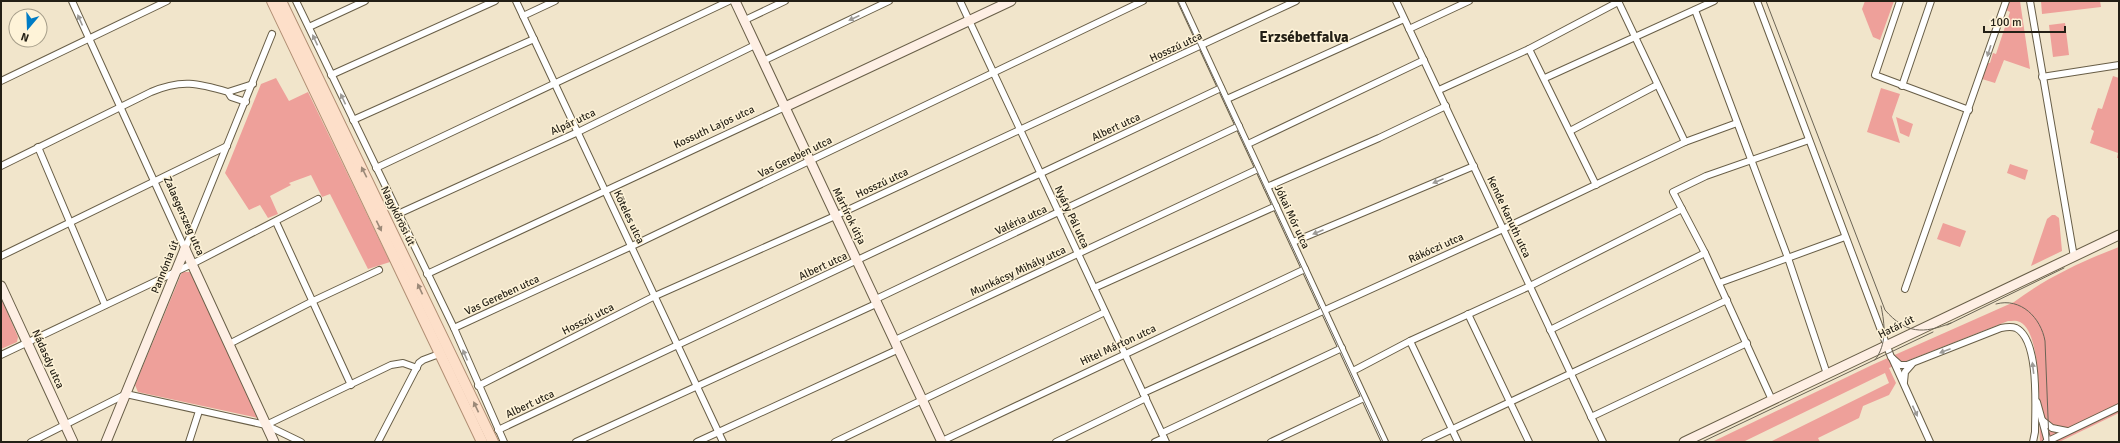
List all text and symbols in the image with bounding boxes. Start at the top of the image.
north arrow [8,8,48,48]
scale bar [1984,8,2065,34]
one-way arrow [77,13,83,25]
one-way arrow [848,15,860,21]
text: 100 m [1990,15,2022,30]
district label: Erzsébetfalva [1259,28,1349,46]
street label: Hosszú utca [1148,29,1205,65]
text: N [19,30,31,44]
one-way arrow [312,34,318,46]
one-way arrow [1986,46,1992,58]
one-way arrow [340,94,346,105]
street label: Kossuth Lajos utca [671,102,757,151]
street label: Alpár utca [548,106,598,138]
street label: Albert utca [1090,110,1143,144]
street label: Vas Gereben utca [756,133,835,181]
street label: Hosszú utca [854,165,911,201]
one-way arrow [360,167,367,178]
street label: Kende Kanuth utca [1484,174,1534,260]
street label: Zalaegerszeg utca [161,175,207,258]
one-way arrow [1433,178,1444,184]
street label: Jókai Mór utca [1272,183,1313,251]
street label: Nagykőrösi út [378,184,418,248]
street label: Nyáry Pál utca [1052,184,1092,251]
street label: Mártírok útja [830,185,869,247]
street label: Köteles utca [611,188,647,246]
street label: Valéria utca [993,202,1049,238]
one-way arrow [376,220,382,232]
one-way arrow [1312,229,1324,235]
street label: Rákóczi utca [1406,230,1466,266]
street label: Pannónia út [148,238,182,295]
street label: Munkácsy Mihály utca [968,243,1068,299]
street label: Albert utca [797,249,850,283]
street label: Vas Gereben utca [463,272,542,318]
one-way arrow [417,284,423,295]
street label: Hosszú utca [560,300,617,338]
street label: Határ út [1876,313,1916,341]
street label: Hitel Márton utca [1078,322,1158,368]
street label: Nádasdy utca [29,328,67,391]
one-way arrow [1938,348,1950,354]
one-way arrow [462,350,468,361]
one-way arrow [2030,362,2036,374]
street label: Albert utca [504,387,557,421]
one-way arrow [473,401,479,412]
one-way arrow [1912,405,1918,416]

